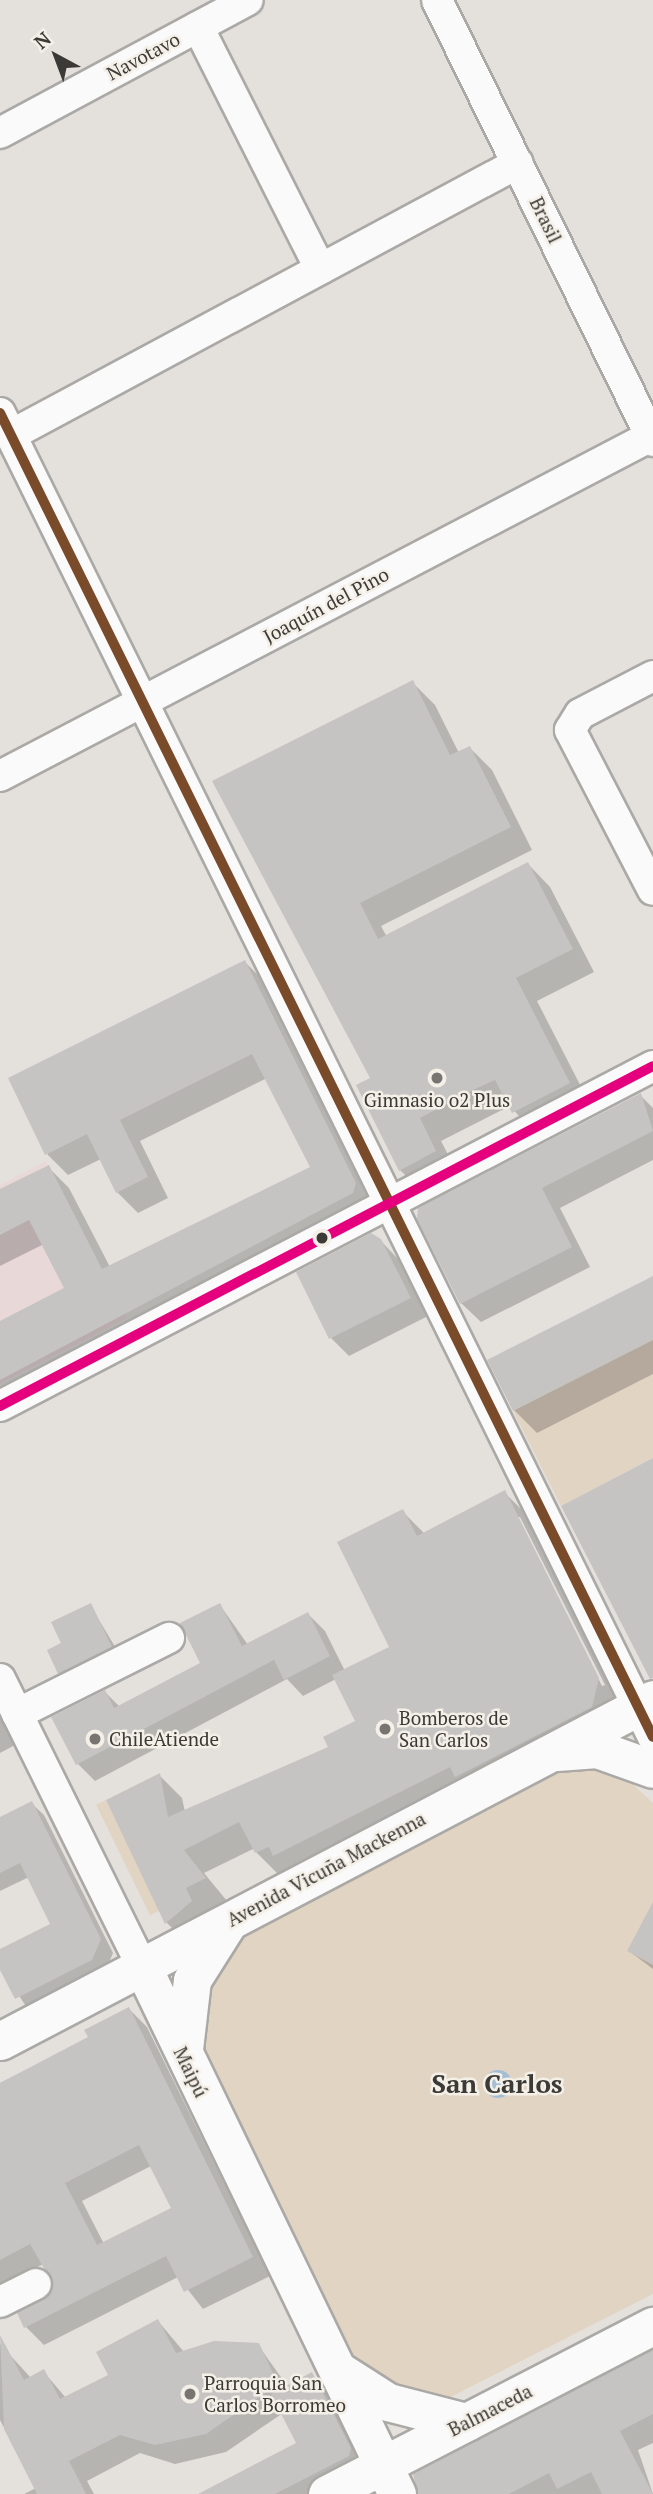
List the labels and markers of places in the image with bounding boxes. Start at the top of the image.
marker: Gimnasio o2 Plus [429,1070,445,1086]
place label: Gimnasio o2 Plus [364,1089,510,1111]
unlabelled marker [315,1231,329,1245]
place label: Bomberos de San Carlos [399,1707,508,1751]
marker: Bomberos de San Carlos [377,1721,393,1737]
place label: ChileAtiende [109,1728,219,1750]
marker: ChileAtiende [87,1731,103,1747]
place label: Parroquia San Carlos Borromeo [204,2372,346,2416]
marker: Parroquia San Carlos Borromeo [182,2386,198,2402]

